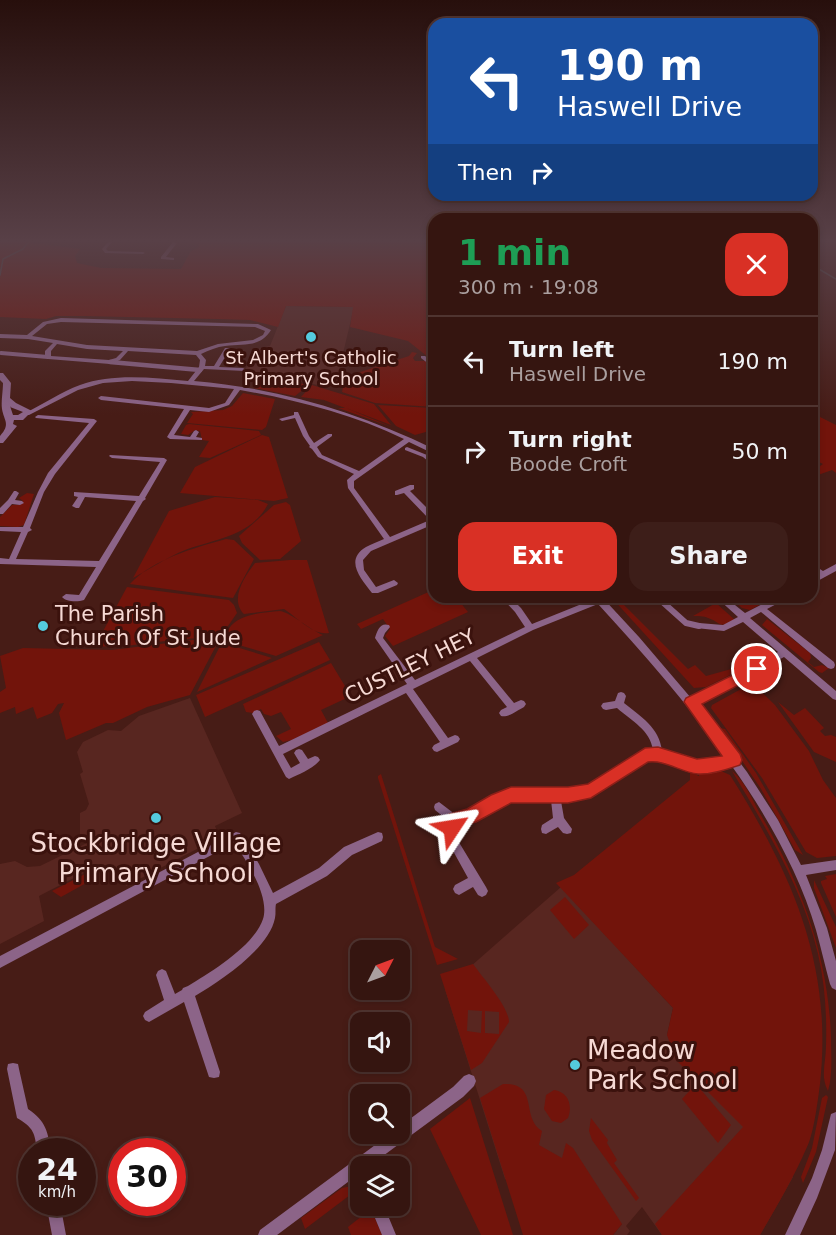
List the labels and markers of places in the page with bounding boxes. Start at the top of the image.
marker: St Albert's Catholic Primary School [304,330,318,344]
place label: St Albert's Catholic Primary School [225,347,397,389]
place label: The Parish Church Of St Jude [54,602,241,650]
marker: The Parish Church Of St Jude [36,619,50,633]
pin [731,643,782,694]
marker: Stockbridge Village Primary School [149,811,163,825]
place label: Stockbridge Village Primary School [31,828,281,888]
place label: Meadow Park School [587,1035,738,1095]
marker: Meadow Park School [568,1058,582,1072]

